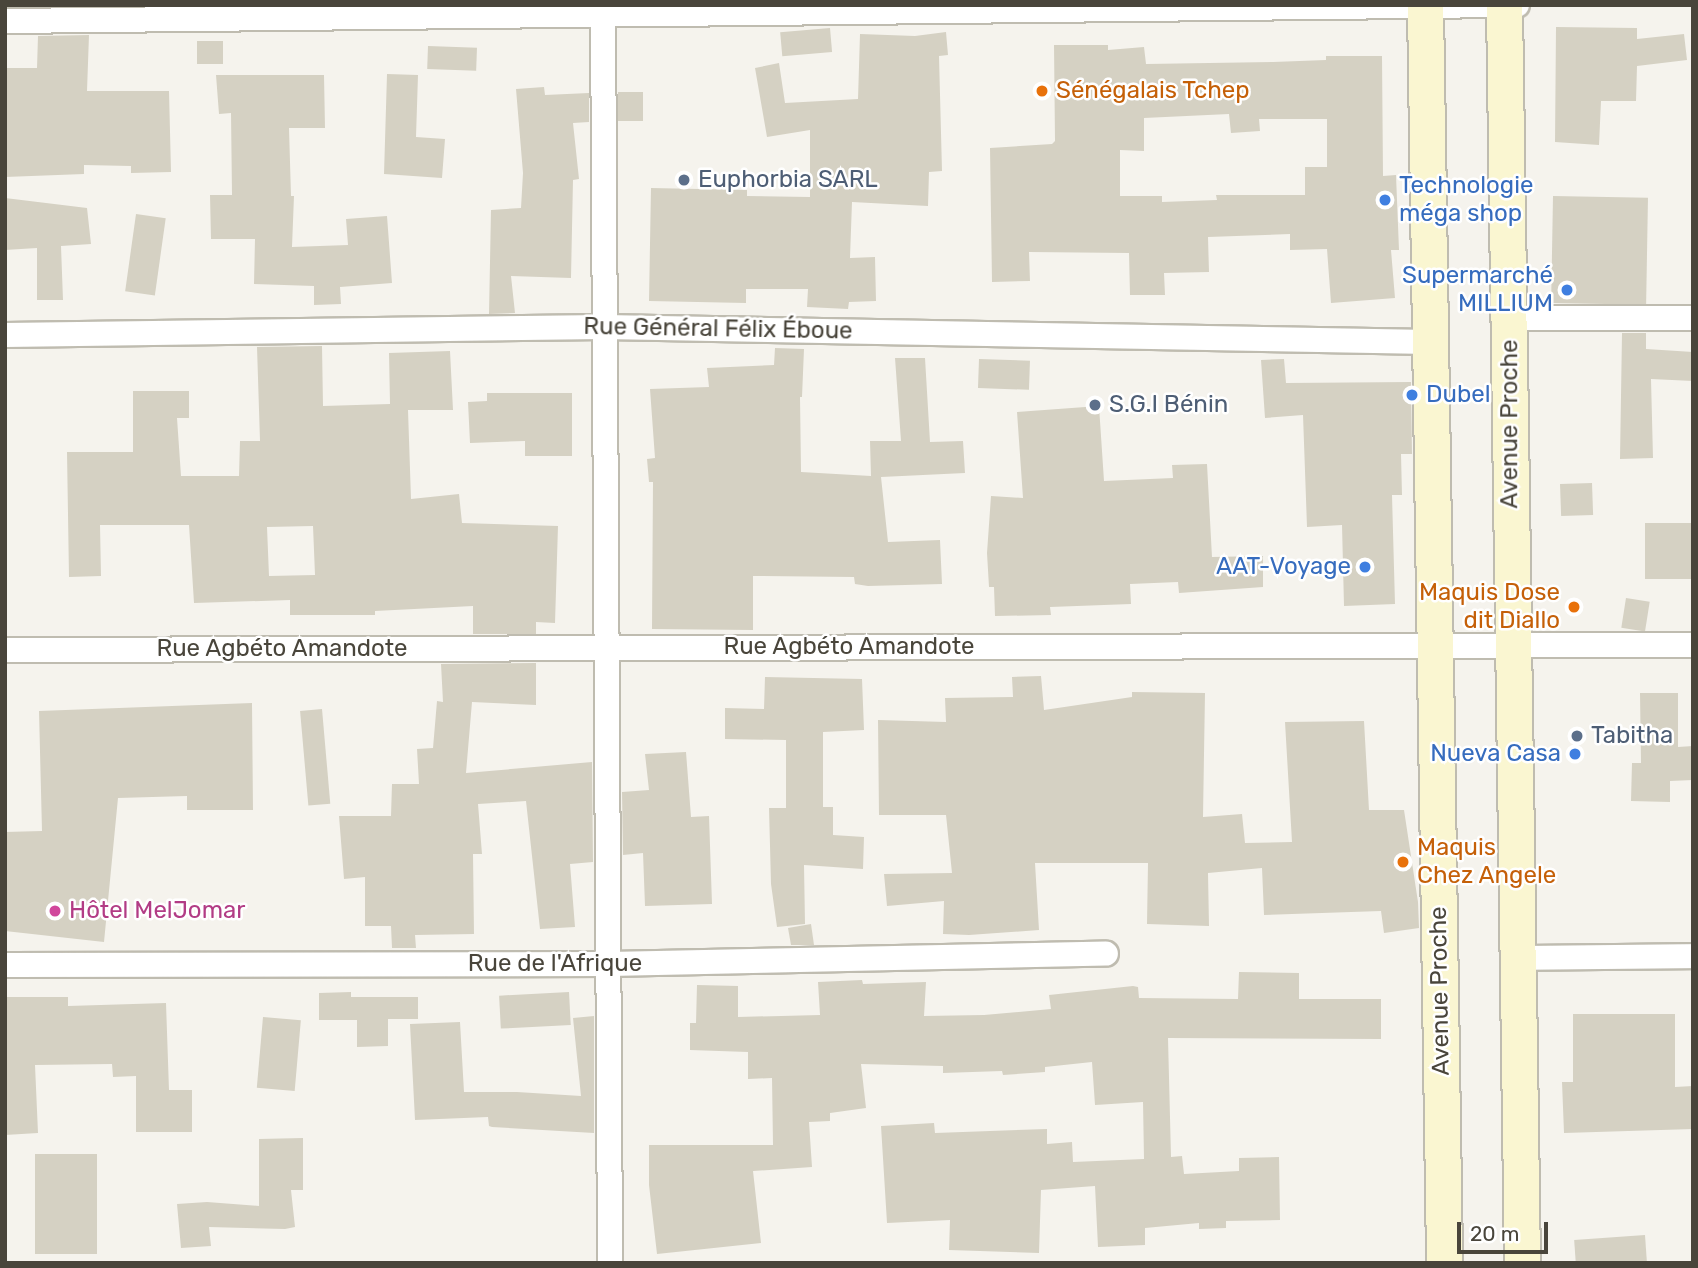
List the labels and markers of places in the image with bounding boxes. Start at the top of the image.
place label: Sénégalais Tchep [1056,77,1250,105]
marker: Sénégalais Tchep [1034,83,1050,99]
place label: Euphorbia SARL [698,166,878,194]
marker: Euphorbia SARL [676,172,692,188]
place label: Technologie méga shop [1399,172,1533,228]
marker: Technologie méga shop [1377,192,1393,208]
place label: Supermarché MILLIUM [1402,262,1553,318]
marker: Supermarché MILLIUM [1559,282,1575,298]
place label: Dubel [1426,381,1491,409]
marker: Dubel [1404,387,1420,403]
place label: S.G.I Bénin [1109,391,1228,419]
marker: S.G.I Bénin [1087,397,1103,413]
place label: AAT-Voyage [1216,553,1351,581]
marker: AAT-Voyage [1357,559,1373,575]
place label: Maquis Dose dit Diallo [1419,579,1560,635]
marker: Maquis Dose dit Diallo [1566,599,1582,615]
place label: Tabitha [1591,722,1673,750]
marker: Tabitha [1569,728,1585,744]
place label: Nueva Casa [1430,740,1561,768]
marker: Nueva Casa [1567,746,1583,762]
place label: Maquis Chez Angele [1417,834,1557,890]
marker: Maquis Chez Angele [1395,854,1411,870]
place label: Hôtel MelJomar [69,897,245,925]
marker: Hôtel MelJomar [47,903,63,919]

